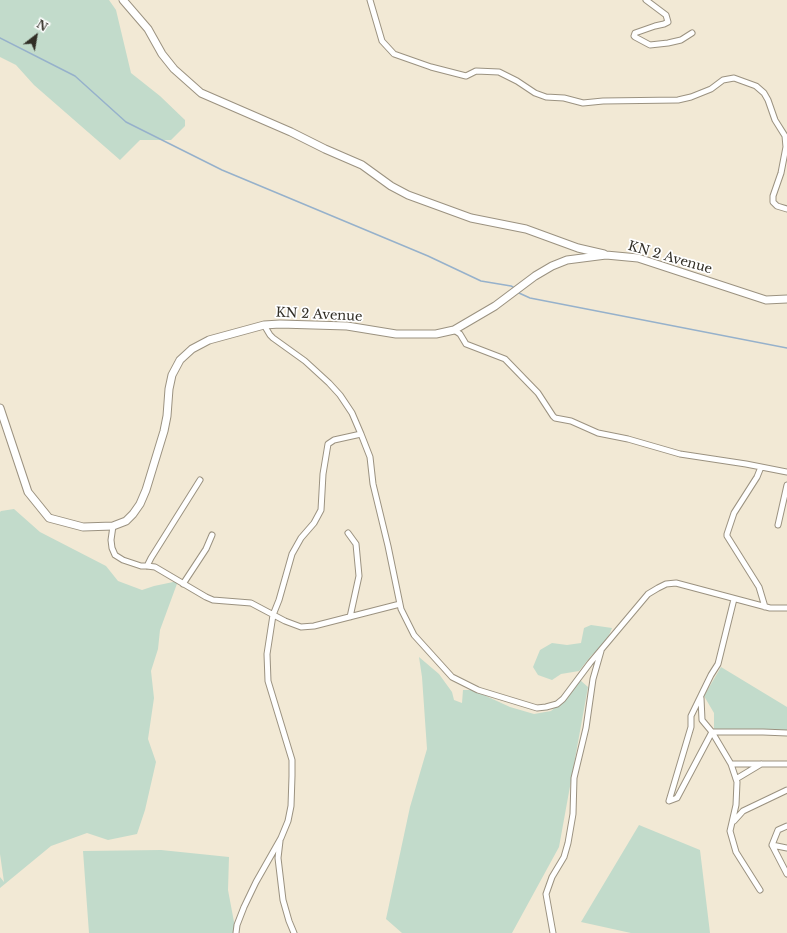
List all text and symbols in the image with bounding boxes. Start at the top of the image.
north arrow [16,16,56,56]
text: N [34,17,50,34]
street label: KN 2 Avenue [626,239,714,277]
street label: KN 2 Avenue [275,305,363,325]

